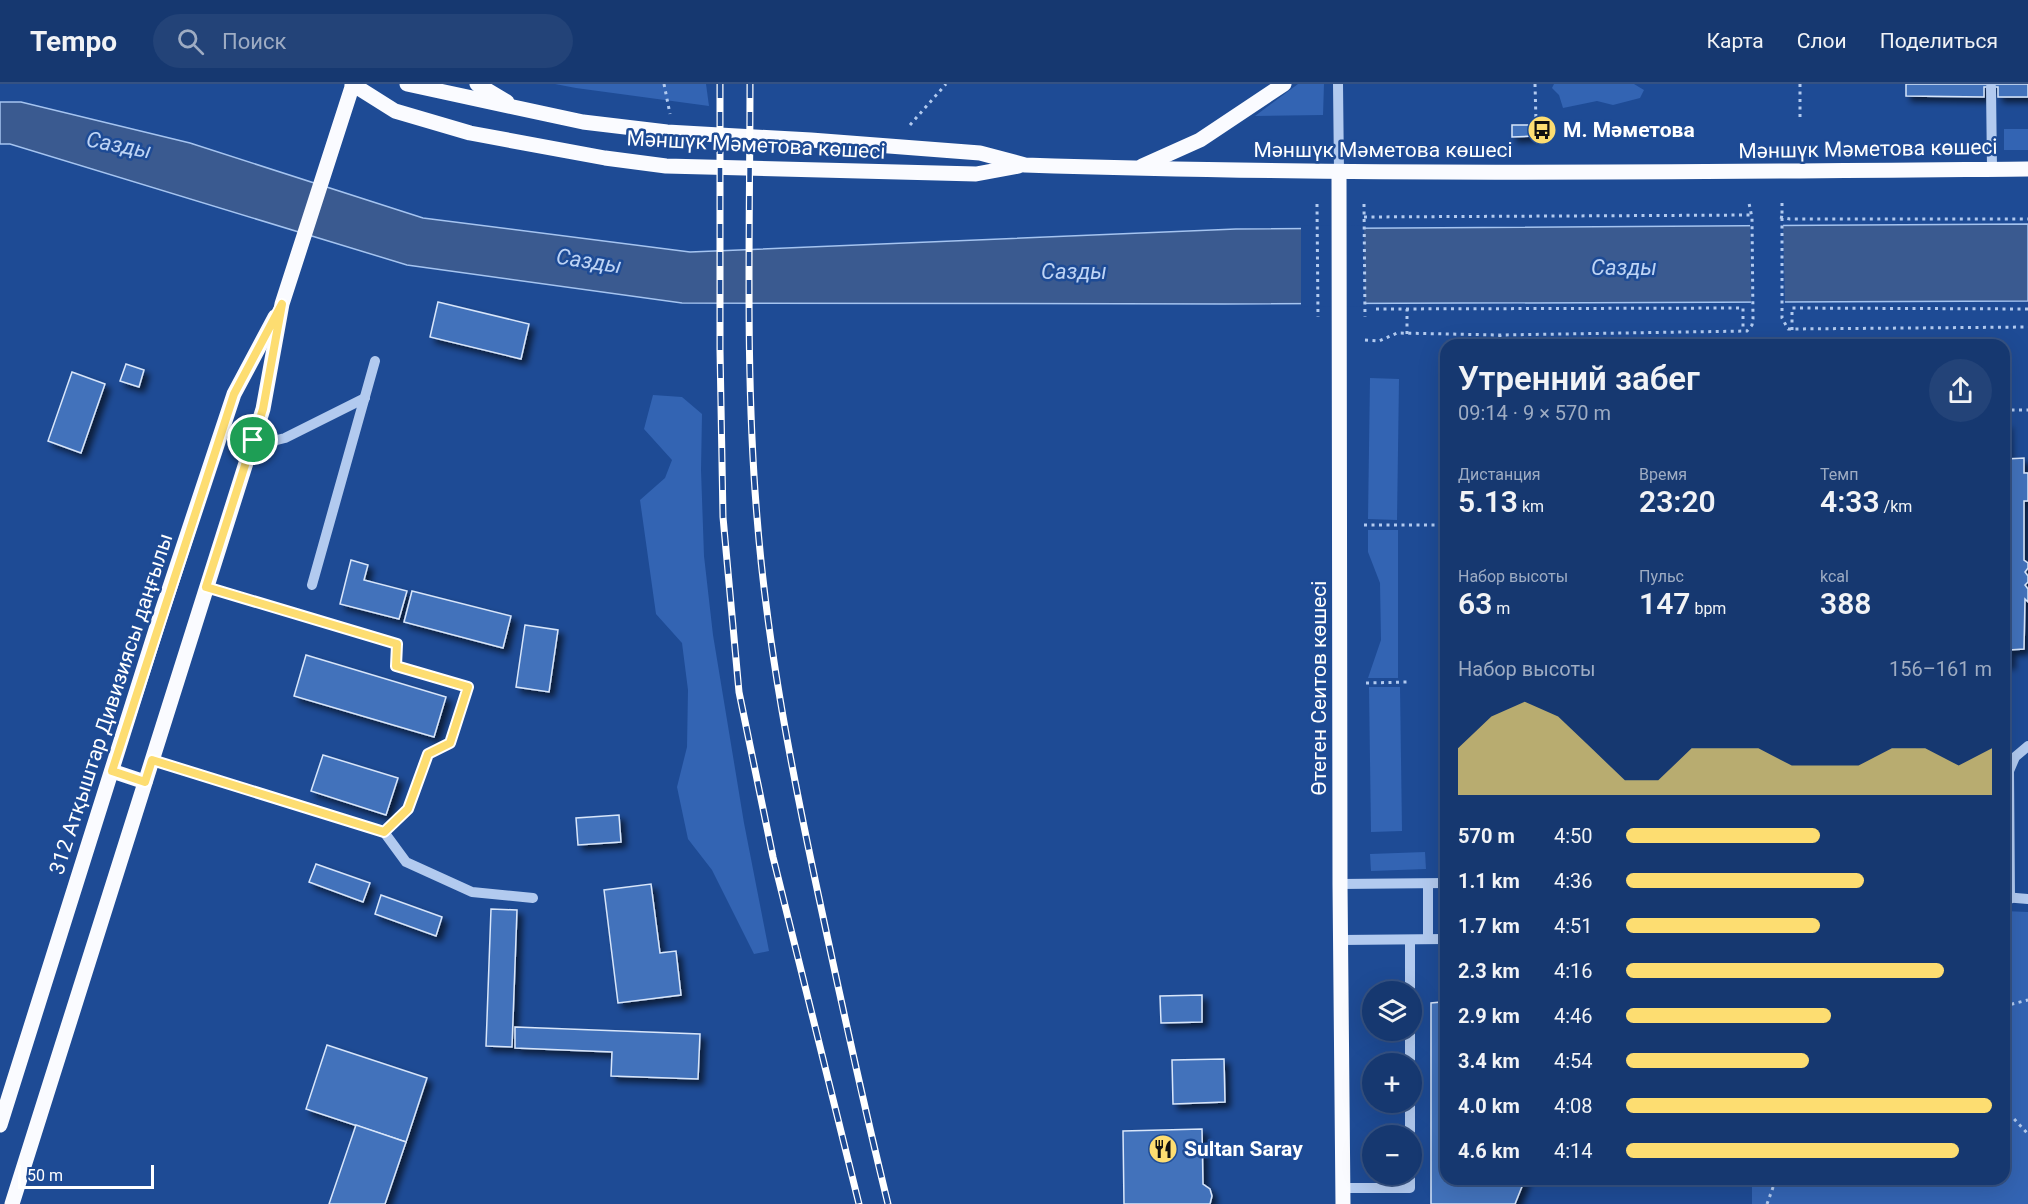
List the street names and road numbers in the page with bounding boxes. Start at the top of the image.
street label: Мәншүк Мәметова көшесі [626,126,886,164]
street label: Мәншүк Мәметова көшесі [1738,135,1998,163]
street label: Мәншүк Мәметова көшесі [1253,138,1513,162]
street label: 312 Атқыштар Дивизиясы даңғылы [44,530,178,878]
street label: Өтеген Сеитов көшесі [1307,581,1331,795]

